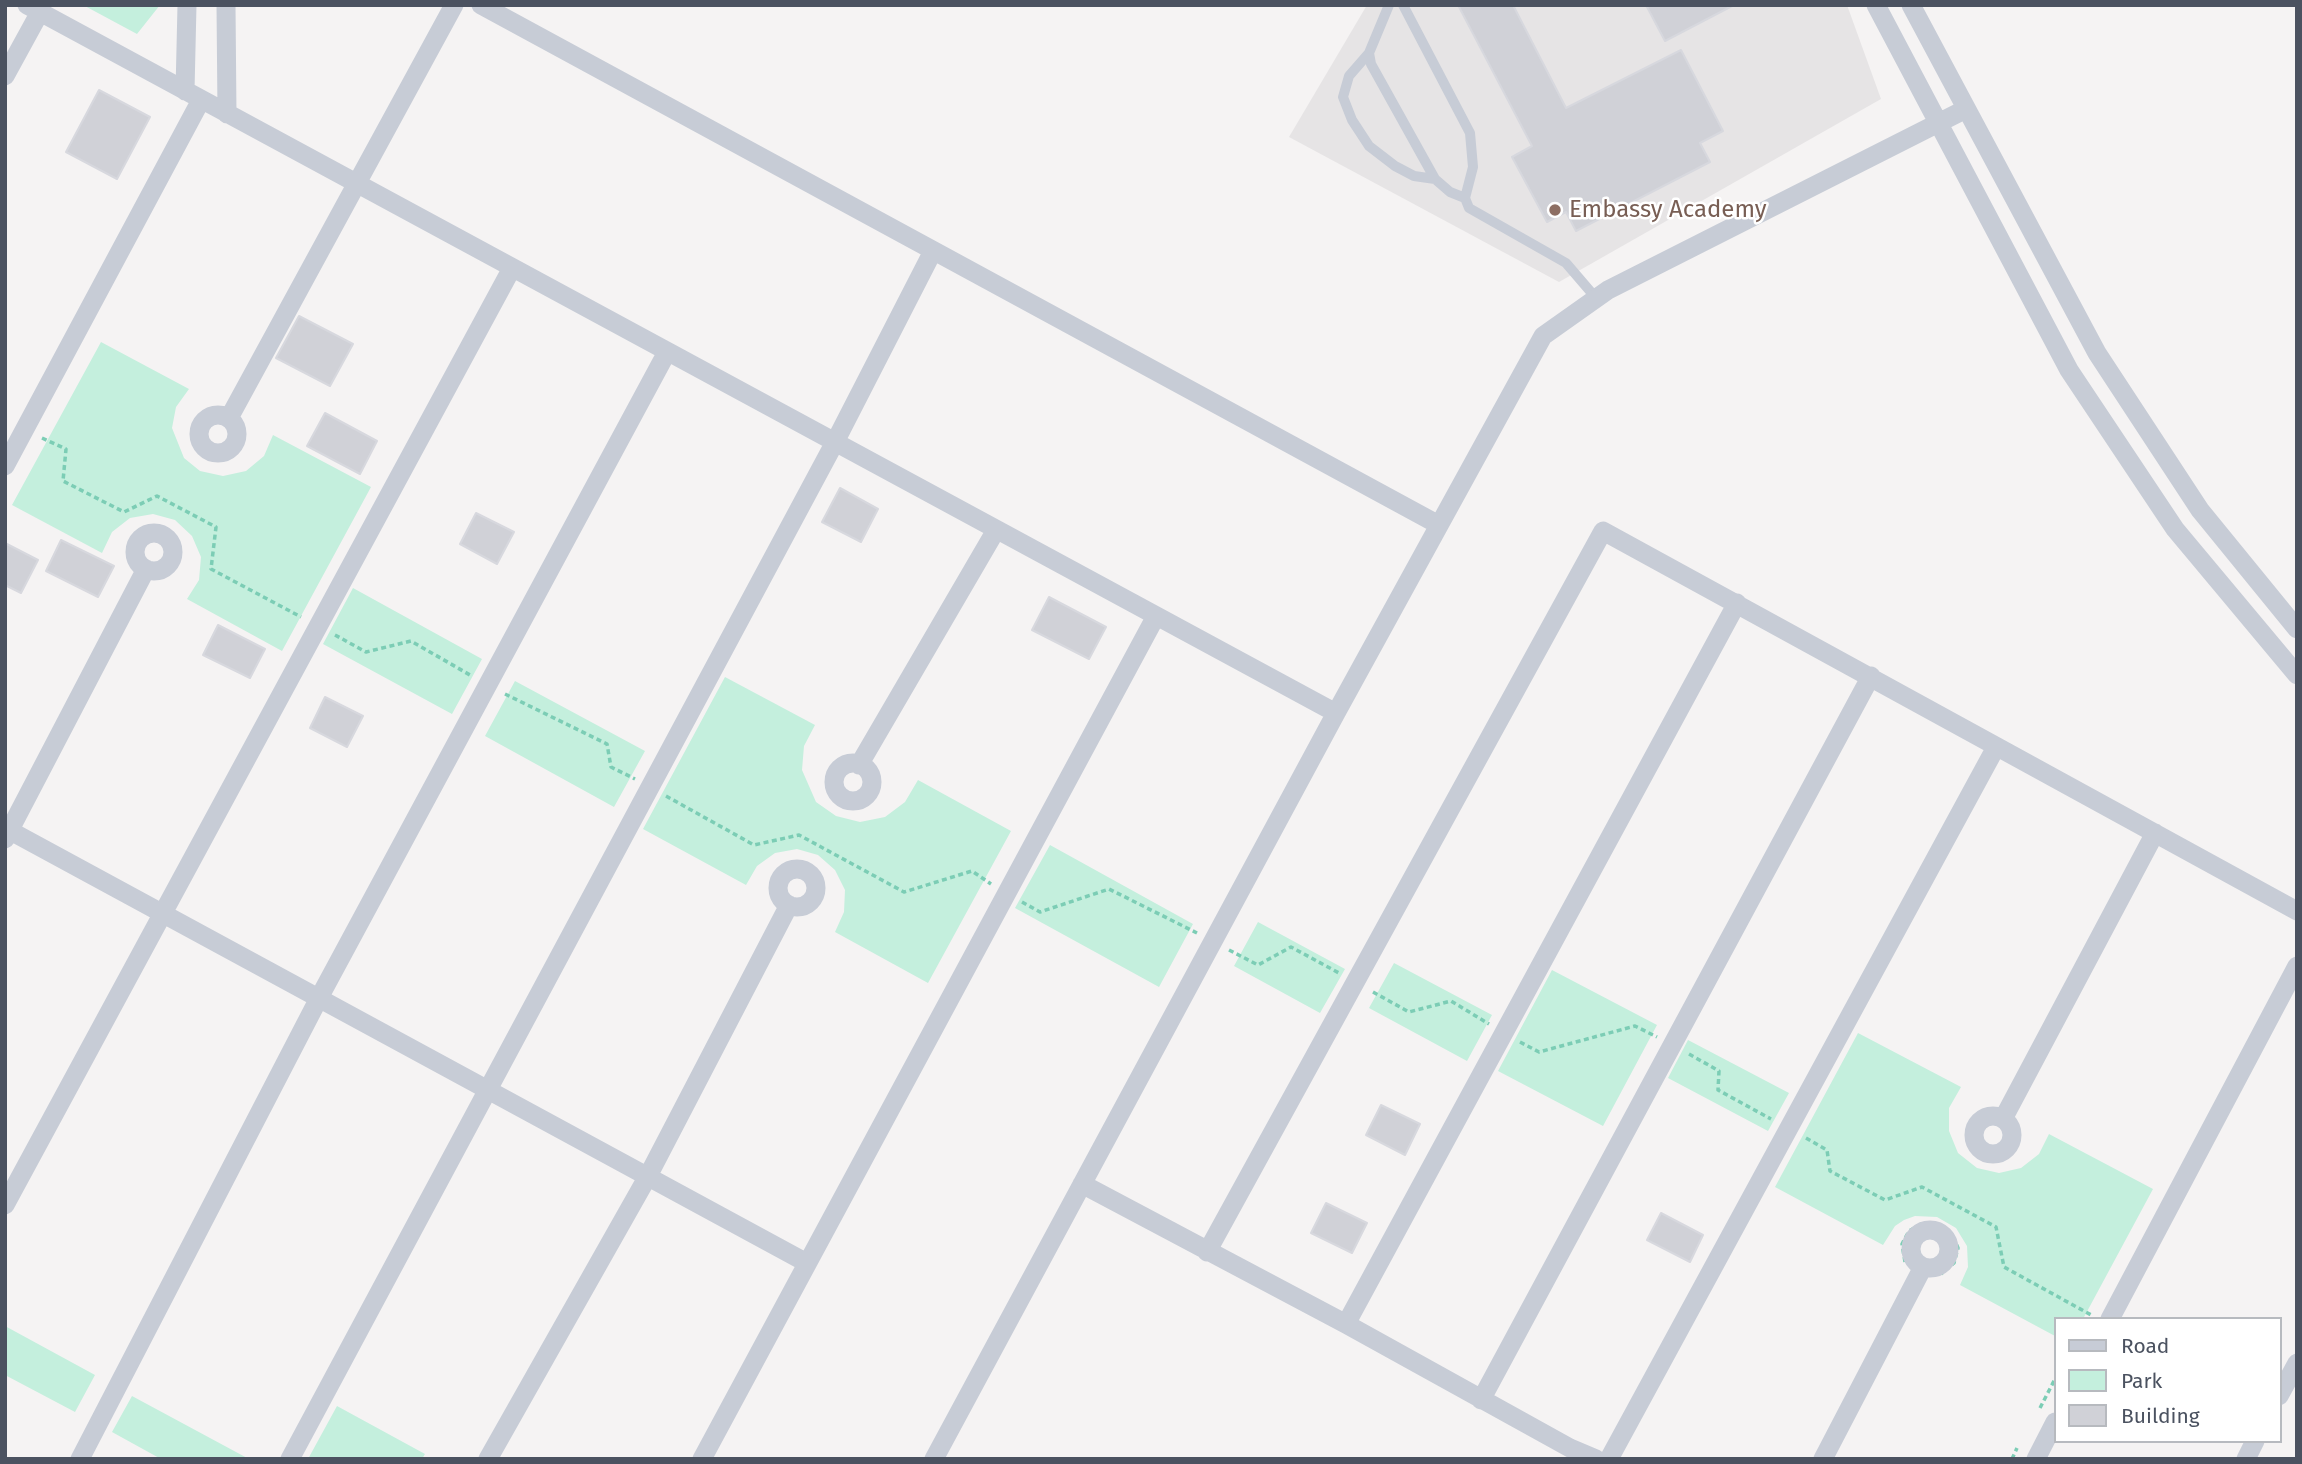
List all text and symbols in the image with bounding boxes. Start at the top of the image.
place label: Embassy Academy [1569,196,1767,224]
marker: Embassy Academy [1547,202,1563,218]
legend [2054,1317,2281,1443]
text: Road [2121,1333,2169,1359]
text: Park [2121,1368,2162,1394]
text: Building [2121,1403,2200,1429]

